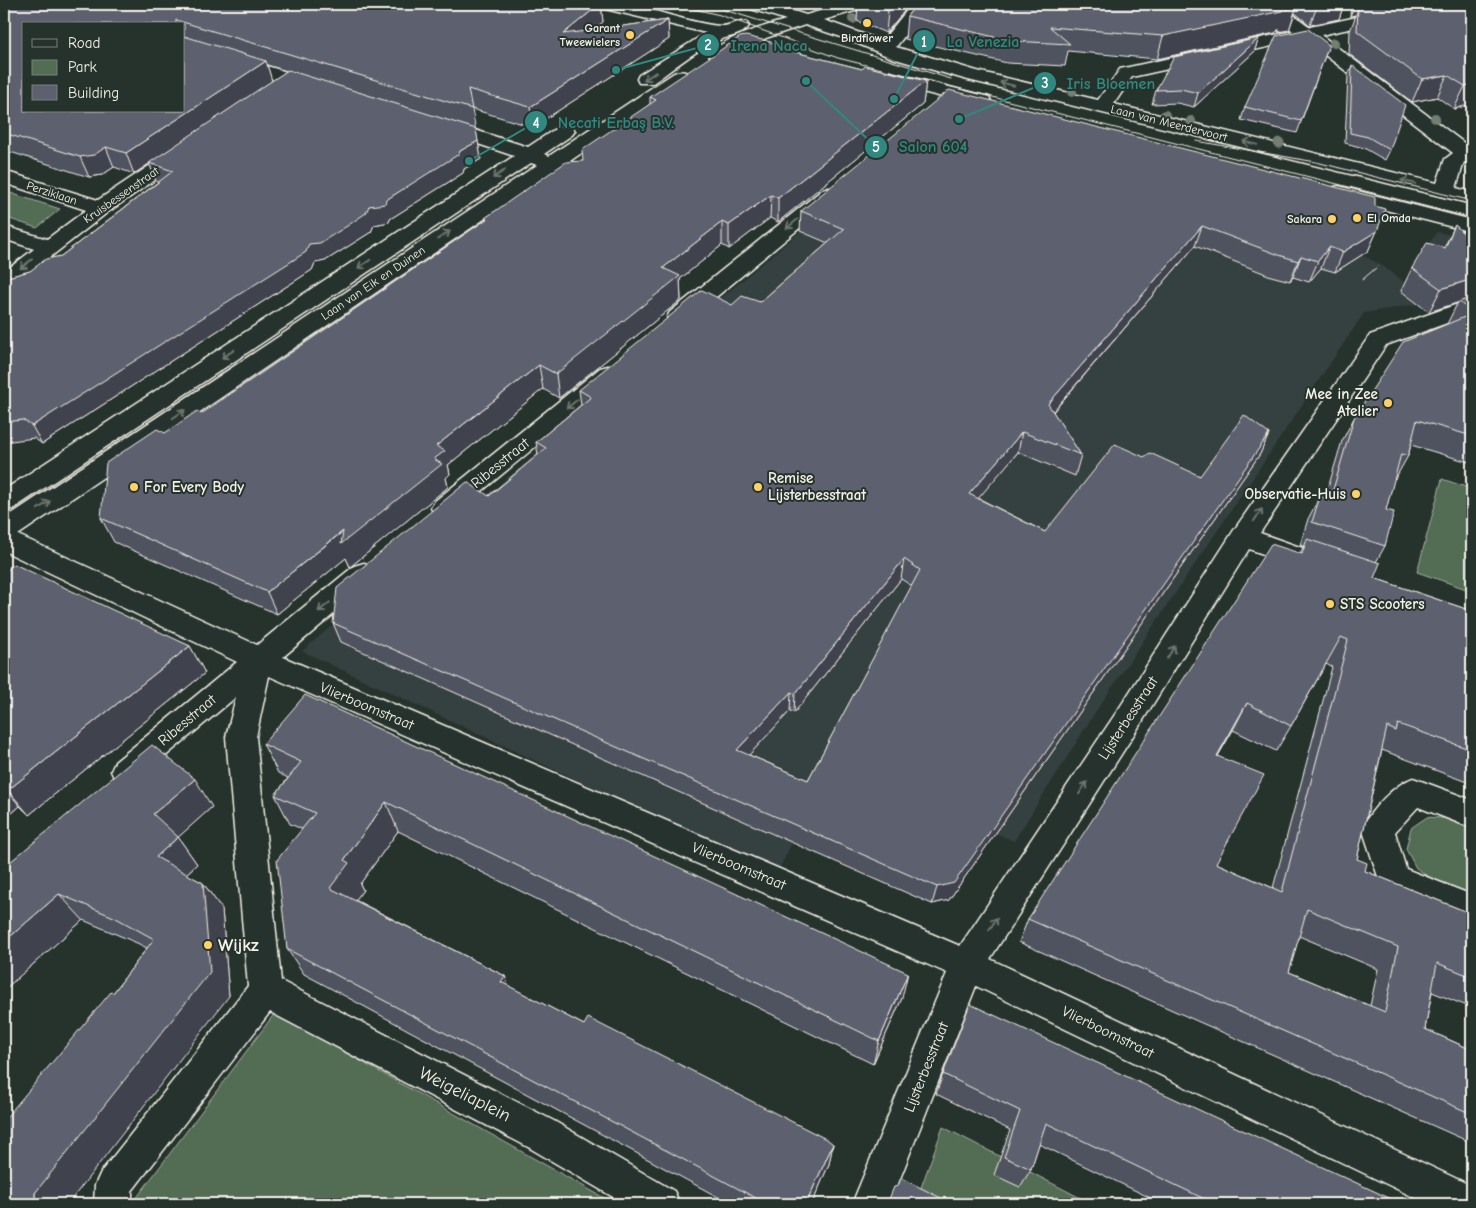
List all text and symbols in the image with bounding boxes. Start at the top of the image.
marker: Birdflower [861,17,873,29]
place label: Garant Tweewielers [560,21,621,49]
legend [22,22,185,112]
callout: La Venezia [911,26,1029,57]
marker: Garant Tweewielers [624,29,636,41]
callout: Irena Naca [695,30,817,61]
place label: Birdflower [841,31,893,45]
text: 1 [921,33,927,51]
text: La Venezia [947,33,1019,51]
text: Road [68,34,100,52]
text: 2 [704,36,712,54]
text: Irena Naca [730,37,808,55]
text: Park [68,58,97,76]
callout: Iris Bloemen [1032,68,1165,99]
one-way arrow [643,71,657,81]
text: 3 [1041,74,1049,92]
text: Iris Bloemen [1067,75,1155,93]
one-way arrow [1000,79,1016,88]
text: Building [68,84,119,102]
street label: Laan van Meerdervoort [1109,102,1229,144]
callout: Necati Erbaş B.V. [523,107,684,138]
text: 4 [532,114,540,132]
text: Necati Erbaş B.V. [558,114,674,132]
callout: Salon 604 [864,131,977,162]
text: 5 [872,138,880,156]
text: Salon 604 [899,138,967,156]
one-way arrow [1243,138,1259,148]
street label: Kruisbessenstraat [80,163,162,226]
one-way arrow [492,169,506,179]
one-way arrow [1400,177,1416,187]
street label: Perziklaan [25,178,79,208]
place label: El Omda [1367,211,1411,225]
place label: Sakara [1287,212,1322,226]
marker: El Omda [1351,212,1363,224]
marker: Sakara [1326,213,1338,225]
one-way arrow [786,218,799,229]
one-way arrow [437,230,451,240]
street label: Laan van Eik en Duinen [318,243,428,323]
one-way arrow [20,259,33,270]
one-way arrow [357,259,371,269]
one-way arrow [222,349,236,359]
place label: Mee in Zee Atelier [1305,385,1378,420]
marker: Mee in Zee Atelier [1382,397,1394,409]
one-way arrow [565,398,578,410]
one-way arrow [172,409,186,419]
street label: Ribesstraat [467,434,533,492]
place label: Remise Lijsterbesstraat [768,469,867,504]
place label: For Every Body [144,478,244,496]
marker: For Every Body [128,481,140,493]
marker: Remise Lijsterbesstraat [752,481,764,493]
place label: Observatie-Huis [1244,485,1346,503]
marker: Observatie-Huis [1350,488,1362,500]
one-way arrow [37,500,51,510]
one-way arrow [1253,508,1263,522]
place label: STS Scooters [1340,595,1425,613]
marker: STS Scooters [1324,598,1336,610]
one-way arrow [318,601,331,612]
one-way arrow [1166,645,1176,659]
street label: Lijsterbesstraat [1094,672,1162,763]
street label: Vlierboomstraat [317,678,417,734]
street label: Ribesstraat [154,690,220,749]
one-way arrow [1077,781,1088,795]
street label: Vlierboomstraat [689,838,789,894]
one-way arrow [988,917,999,931]
place label: Wijkz [218,935,259,956]
marker: Wijkz [202,939,214,951]
street label: Vlierboomstraat [1059,1002,1158,1062]
street label: Lijsterbesstraat [900,1019,953,1115]
street label: Weigeliaplein [415,1062,514,1126]

